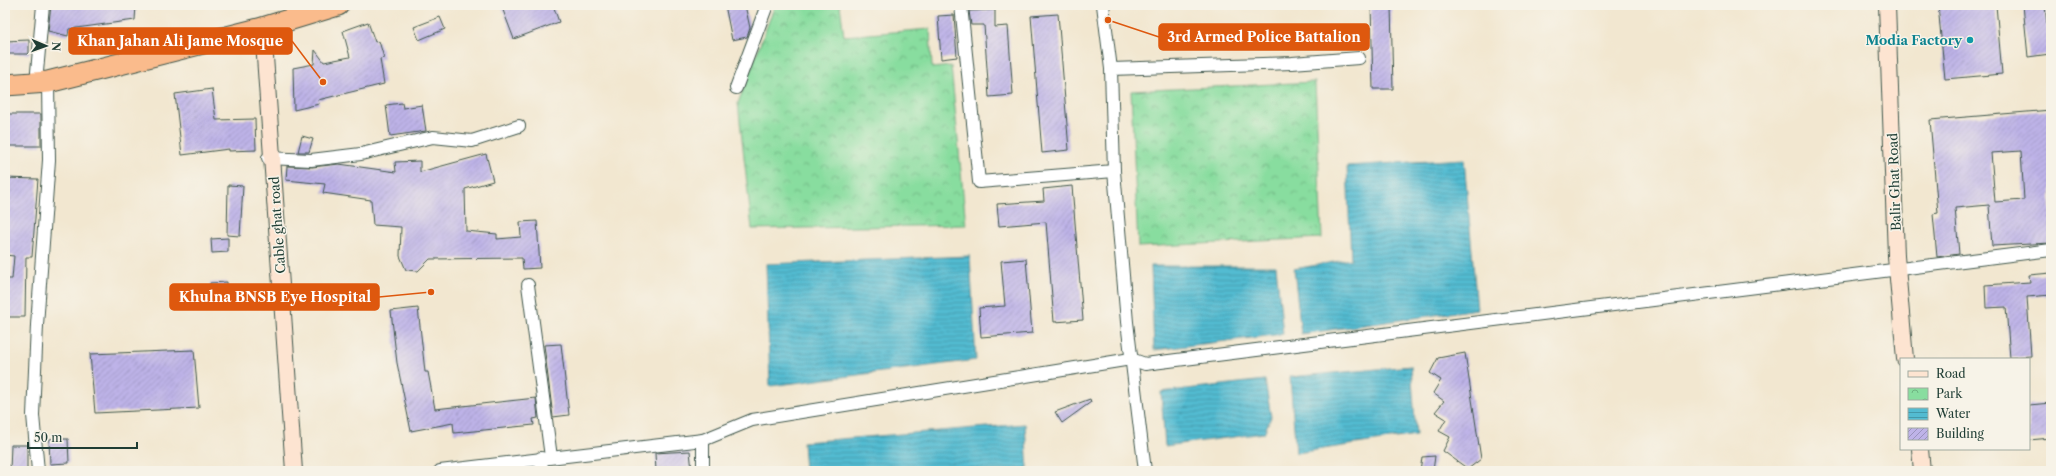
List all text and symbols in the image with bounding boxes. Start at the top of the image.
callout: 3rd Armed Police Battalion [1159,24,1369,50]
north arrow [26,26,66,66]
callout: Khan Jahan Ali Jame Mosque [69,28,292,54]
text: 3rd Armed Police Battalion [1167,28,1361,46]
text: Khan Jahan Ali Jame Mosque [77,32,283,50]
place label: Modia Factory [1866,32,1963,48]
marker: Modia Factory [1965,35,1975,45]
text: N [49,41,63,52]
street label: Balir Ghat Road [1884,133,1904,231]
street label: Cable ghat road [266,176,288,274]
callout: Khulna BNSB Eye Hospital [170,284,379,310]
text: Khulna BNSB Eye Hospital [179,288,371,306]
legend [1900,358,2030,450]
text: Road [1936,366,1966,381]
text: Park [1936,386,1963,401]
text: Water [1935,406,1970,421]
scale bar [28,424,137,450]
text: Building [1936,426,1984,441]
text: 50 m [34,430,63,445]

